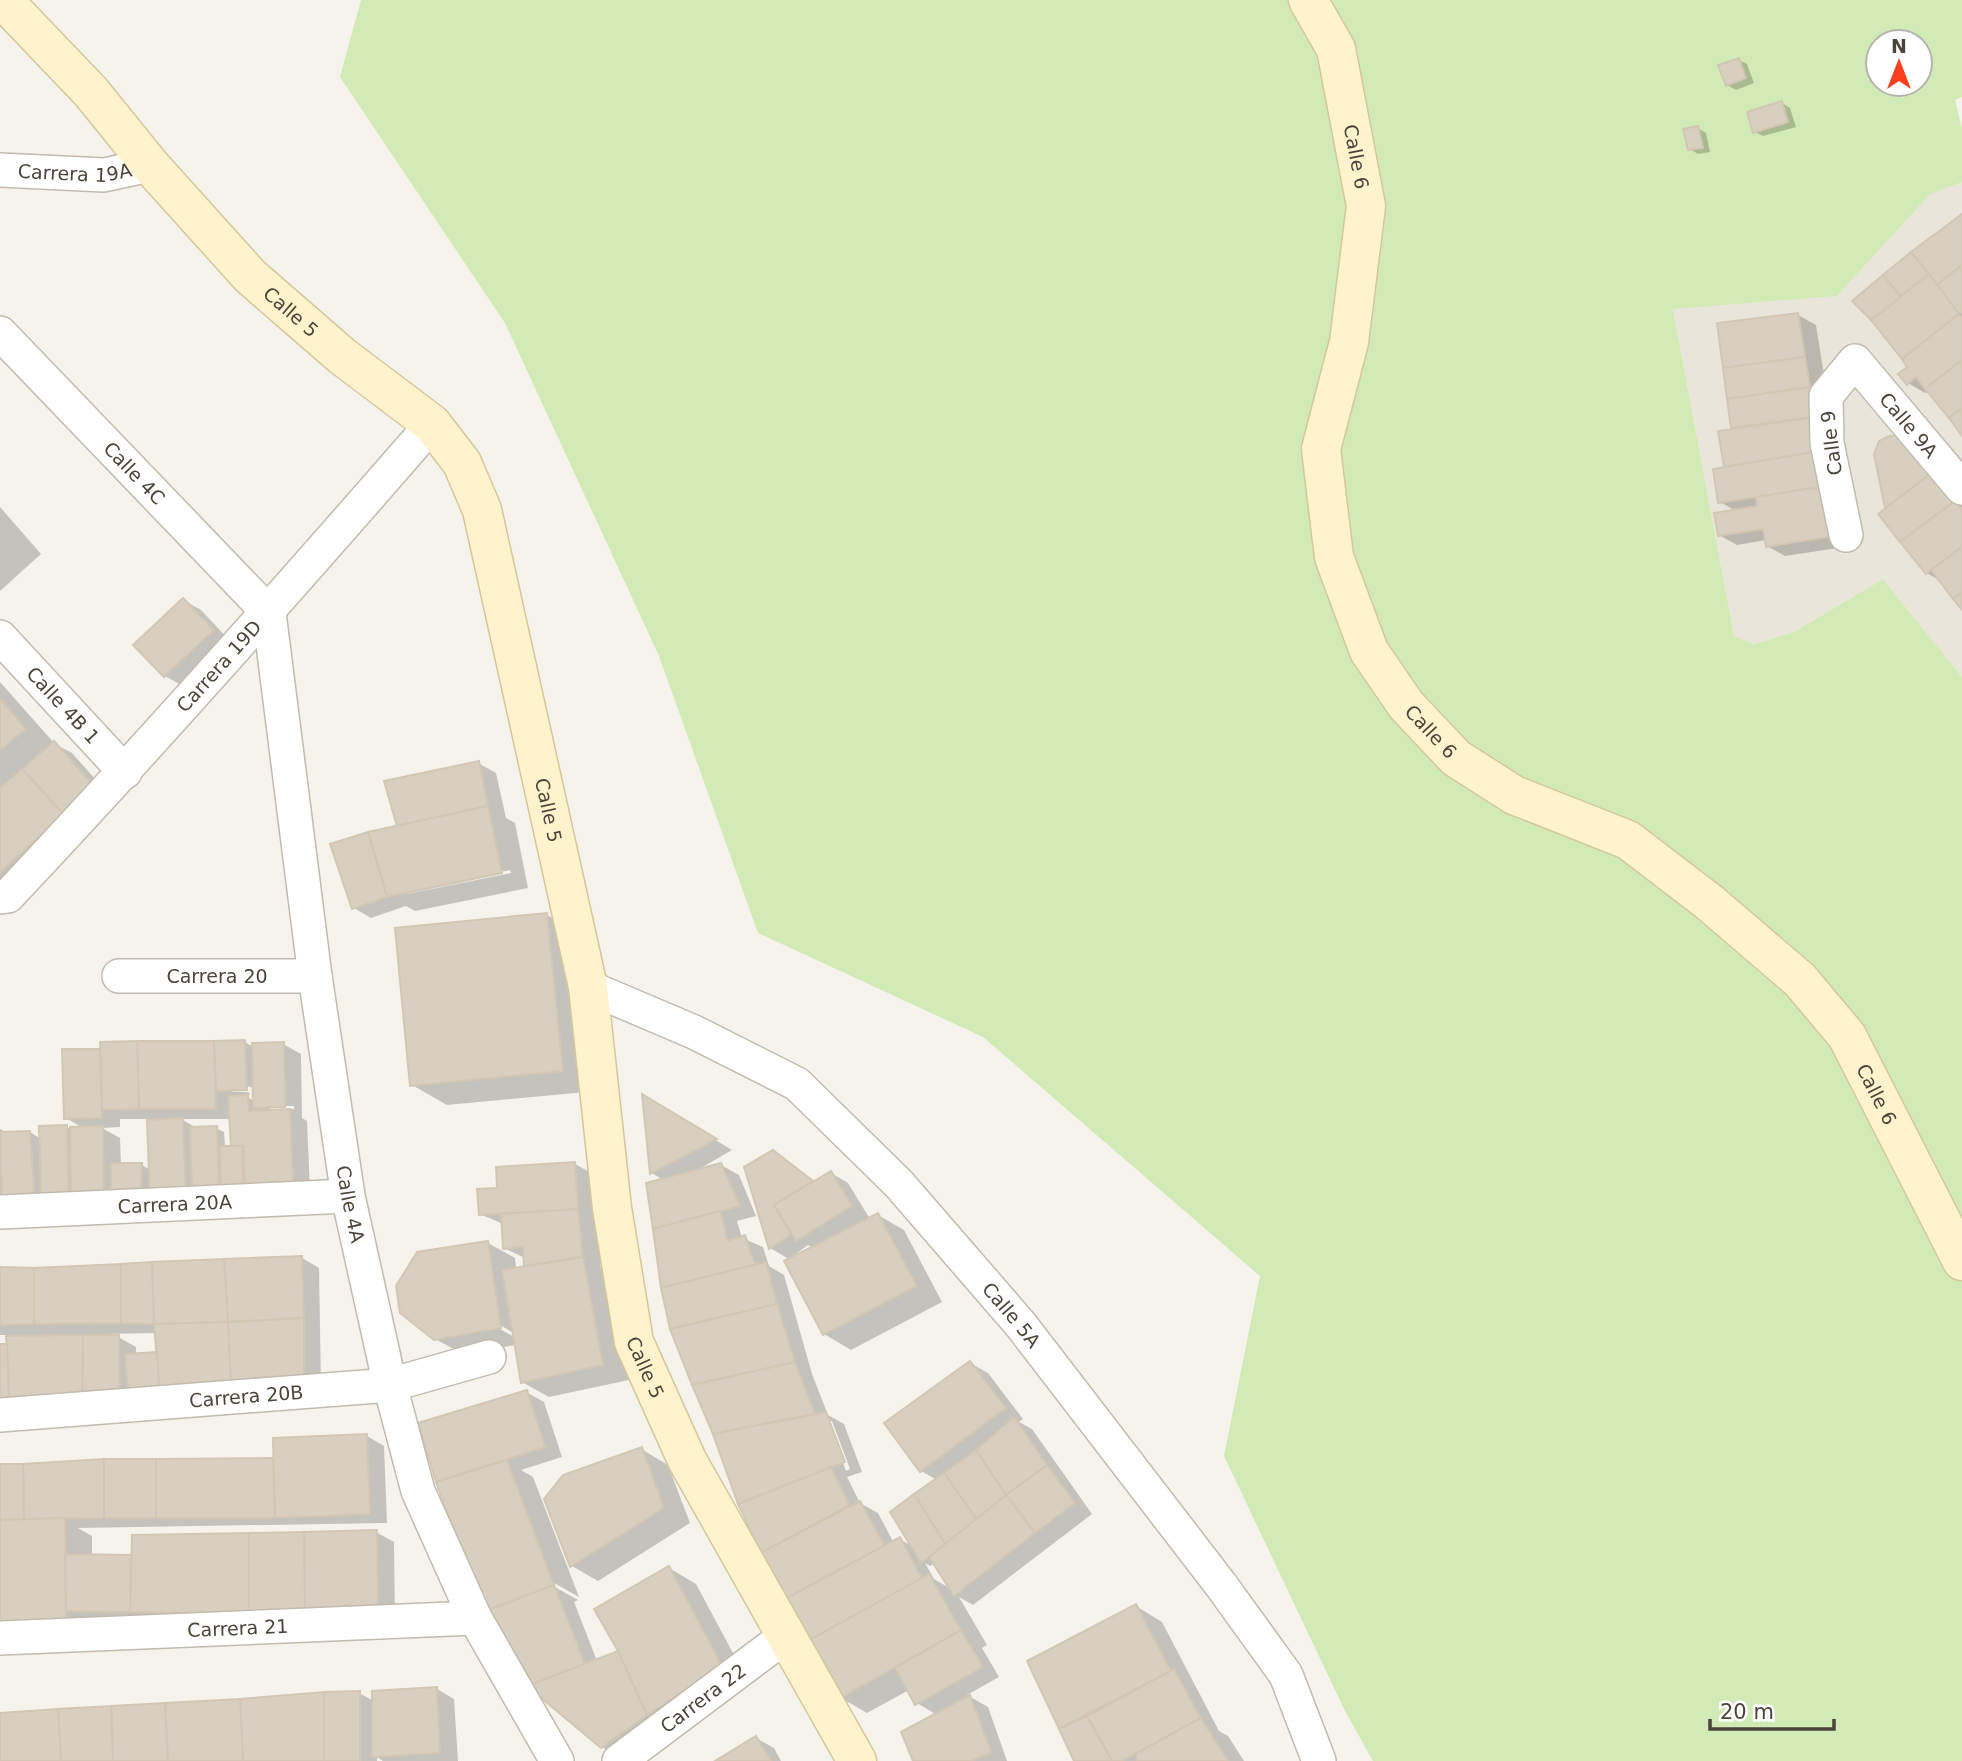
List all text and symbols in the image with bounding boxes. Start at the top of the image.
north arrow [1864,28,1934,98]
text: N [1891,35,1907,57]
street label: Calle 6 [1340,122,1374,191]
street label: Carrera 19A [17,158,134,186]
street label: Calle 5 [259,282,323,341]
street label: Calle 9A [1875,388,1943,462]
street label: Calle 9 [1816,409,1846,477]
street label: Calle 4C [99,437,170,509]
street label: Carrera 19D [172,616,266,717]
street label: Calle 4B 1 [22,662,104,748]
street label: Calle 6 [1401,700,1461,763]
street label: Calle 5 [531,776,567,844]
street label: Carrera 20 [166,965,268,987]
street label: Calle 6 [1852,1060,1901,1128]
street label: Calle 4A [333,1164,369,1245]
street label: Carrera 20A [117,1190,232,1218]
street label: Calle 5A [978,1278,1045,1352]
street label: Calle 5 [622,1333,669,1402]
street label: Carrera 20B [188,1381,304,1411]
street label: Carrera 21 [187,1615,289,1641]
street label: Carrera 22 [656,1659,750,1737]
scale bar [1710,1688,1834,1732]
text: 20 m [1720,1700,1774,1724]

